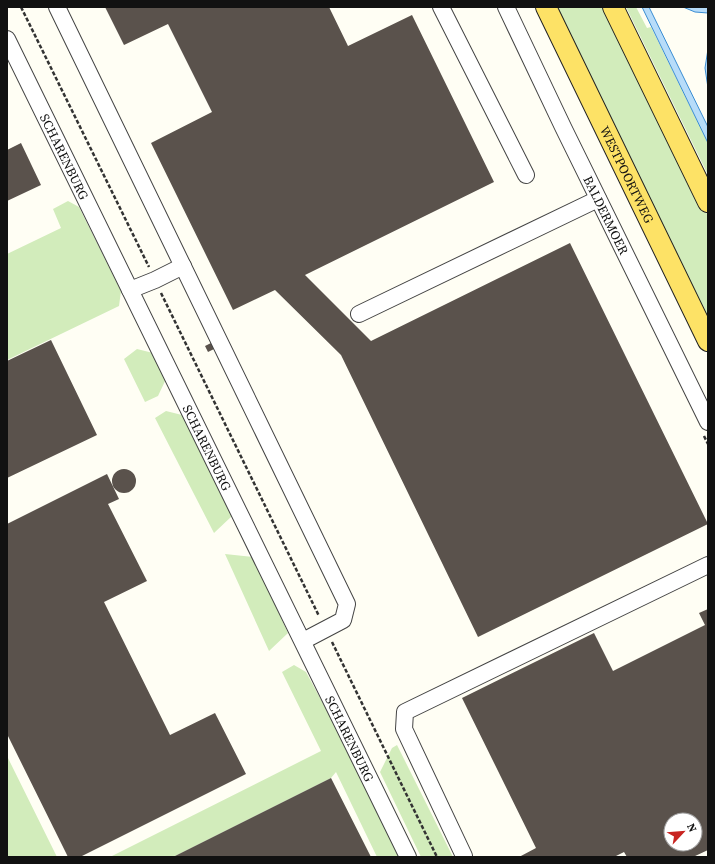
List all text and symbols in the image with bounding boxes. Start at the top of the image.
street label: SCHARENBURG [36,111,93,202]
street label: WESTPOORTWEG [596,123,658,226]
street label: BALDERMOER [580,173,633,258]
street label: SCHARENBURG [179,402,236,493]
street label: SCHARENBURG [322,693,378,784]
north arrow [663,812,703,852]
text: N [683,821,700,835]

